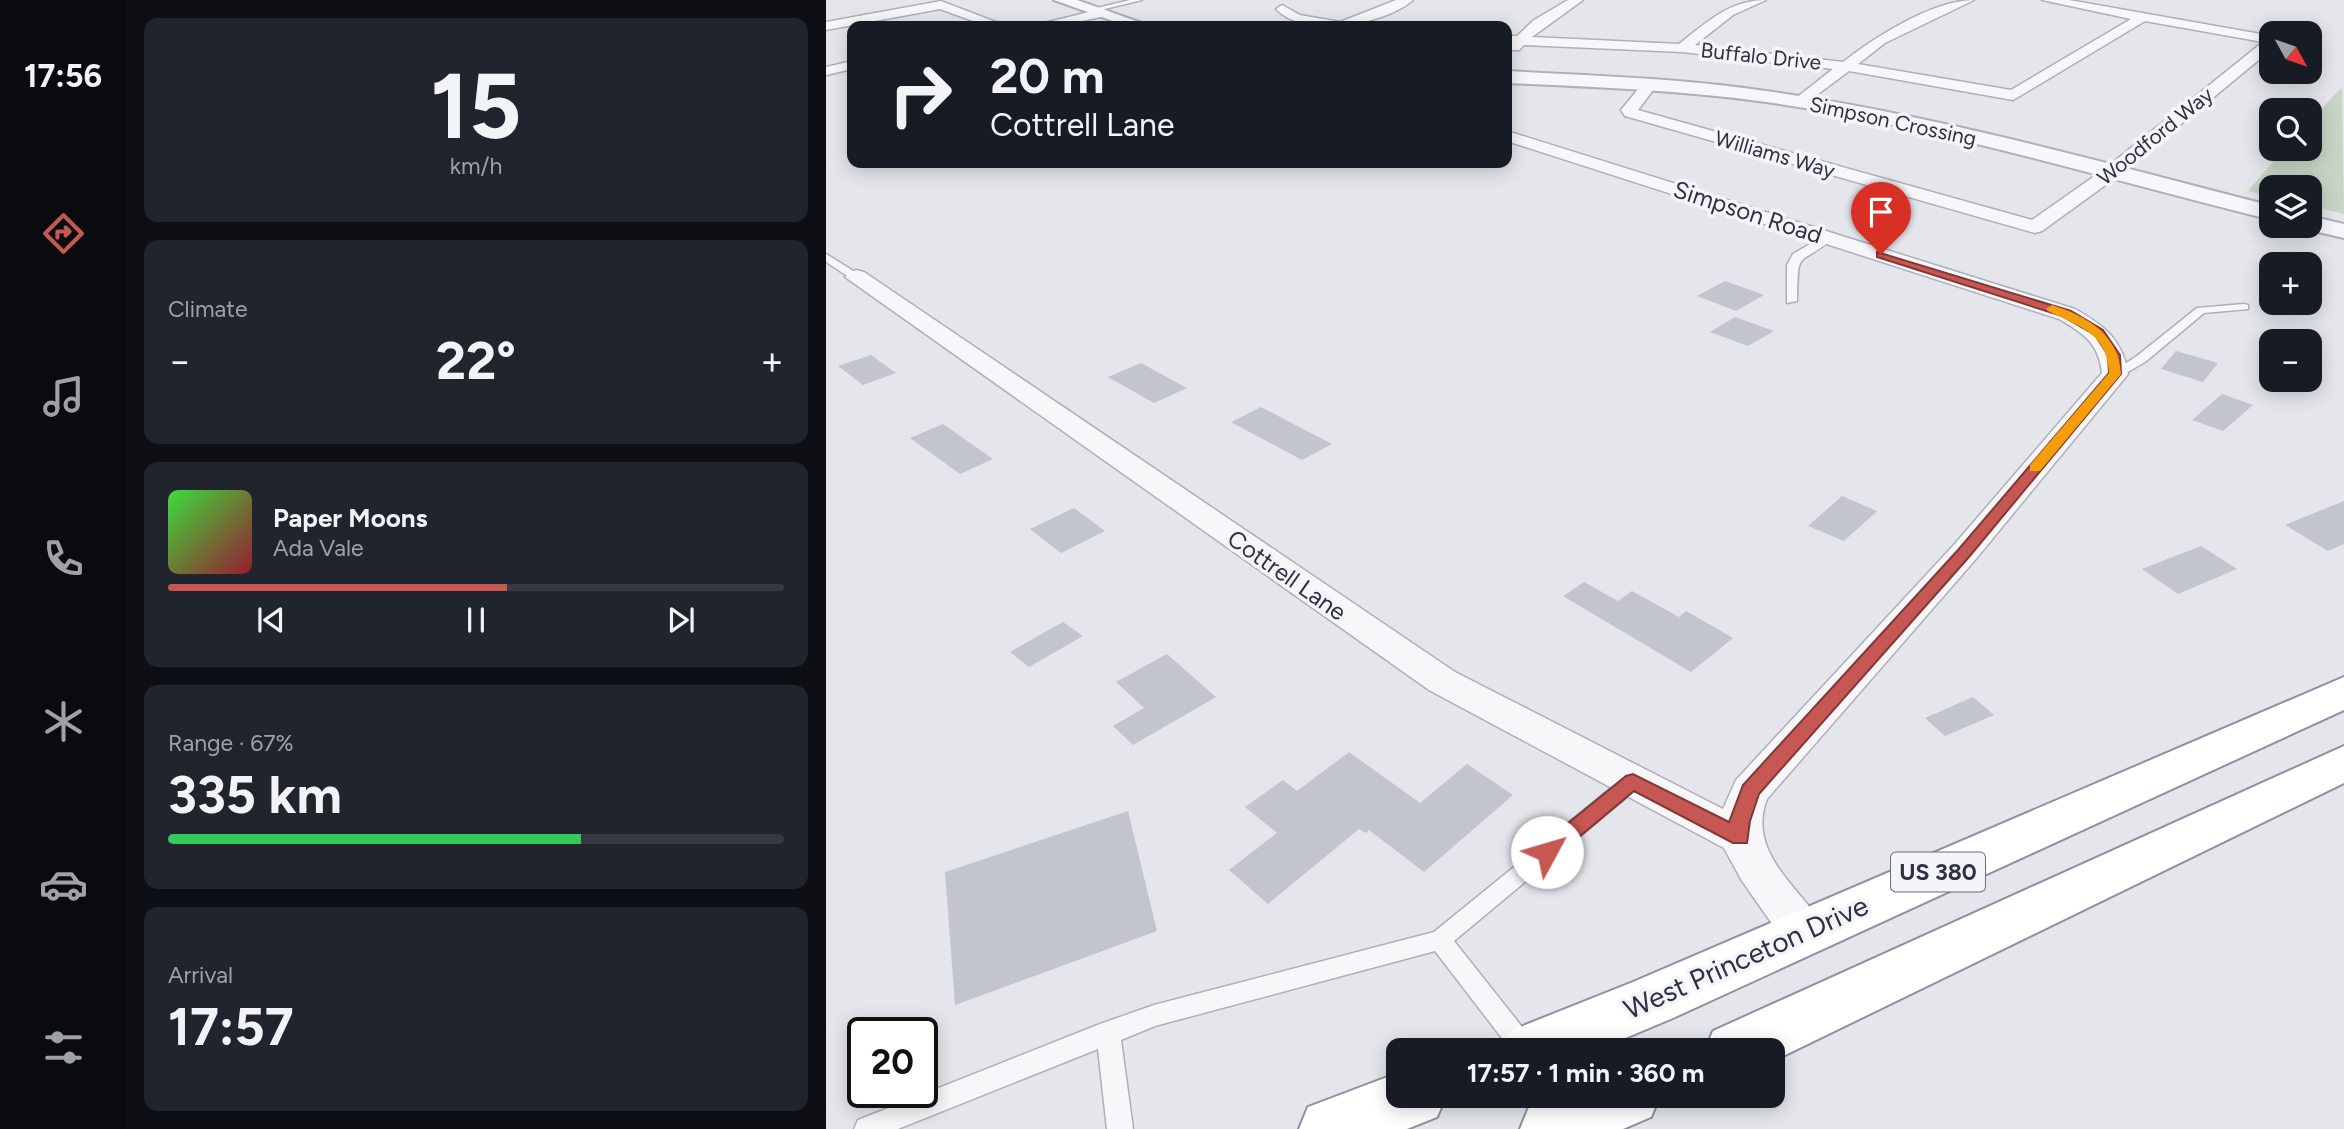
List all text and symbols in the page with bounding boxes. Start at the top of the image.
north arrow [2259,21,2322,84]
map controls [2259,21,2322,392]
street label: Buffalo Drive [1699,37,1823,75]
text: 20 m [990,46,1105,105]
icon: right [875,49,966,140]
text: 15 [430,52,522,161]
text: 17:56 [24,57,102,95]
street label: Woodford Way [2092,82,2218,190]
street label: Simpson Crossing [1807,91,1979,151]
button: search [2259,98,2322,161]
text: Cottrell Lane [990,106,1174,144]
street label: Williams Way [1712,125,1838,183]
text: km/h [450,152,502,180]
street label: Simpson Road [1670,174,1826,250]
button: layers [2259,175,2322,238]
pin [1851,182,1911,254]
icon: arrive [1862,193,1900,231]
icon: directions [39,209,88,258]
button: + [2259,252,2322,315]
text: Climate [168,295,247,323]
button: − [2259,329,2322,392]
text: 22° [436,330,516,392]
text: − [168,338,192,384]
text: + [760,338,784,384]
icon: music [39,372,88,421]
text: Paper Moons [273,502,428,534]
street label: Cottrell Lane [1222,523,1352,627]
icon: phone [39,534,88,583]
text: Ada Vale [273,534,364,562]
icon: previous [252,601,290,639]
icon: pause [457,601,495,639]
icon: next [662,601,700,639]
icon: climate [39,697,88,746]
text: Range · 67% [168,729,294,757]
text: 335 km [168,764,342,826]
position arrow [1510,815,1584,889]
road number: US 380 [1891,852,1985,892]
icon: car [39,860,88,909]
street label: West Princeton Drive [1619,888,1873,1026]
text: Arrival [168,961,233,989]
text: 17:57 [168,996,294,1058]
speed limit sign: 20 [847,1017,938,1108]
icon: filters [39,1023,88,1072]
text: 17:57 · 1 min · 360 m [1467,1057,1704,1089]

